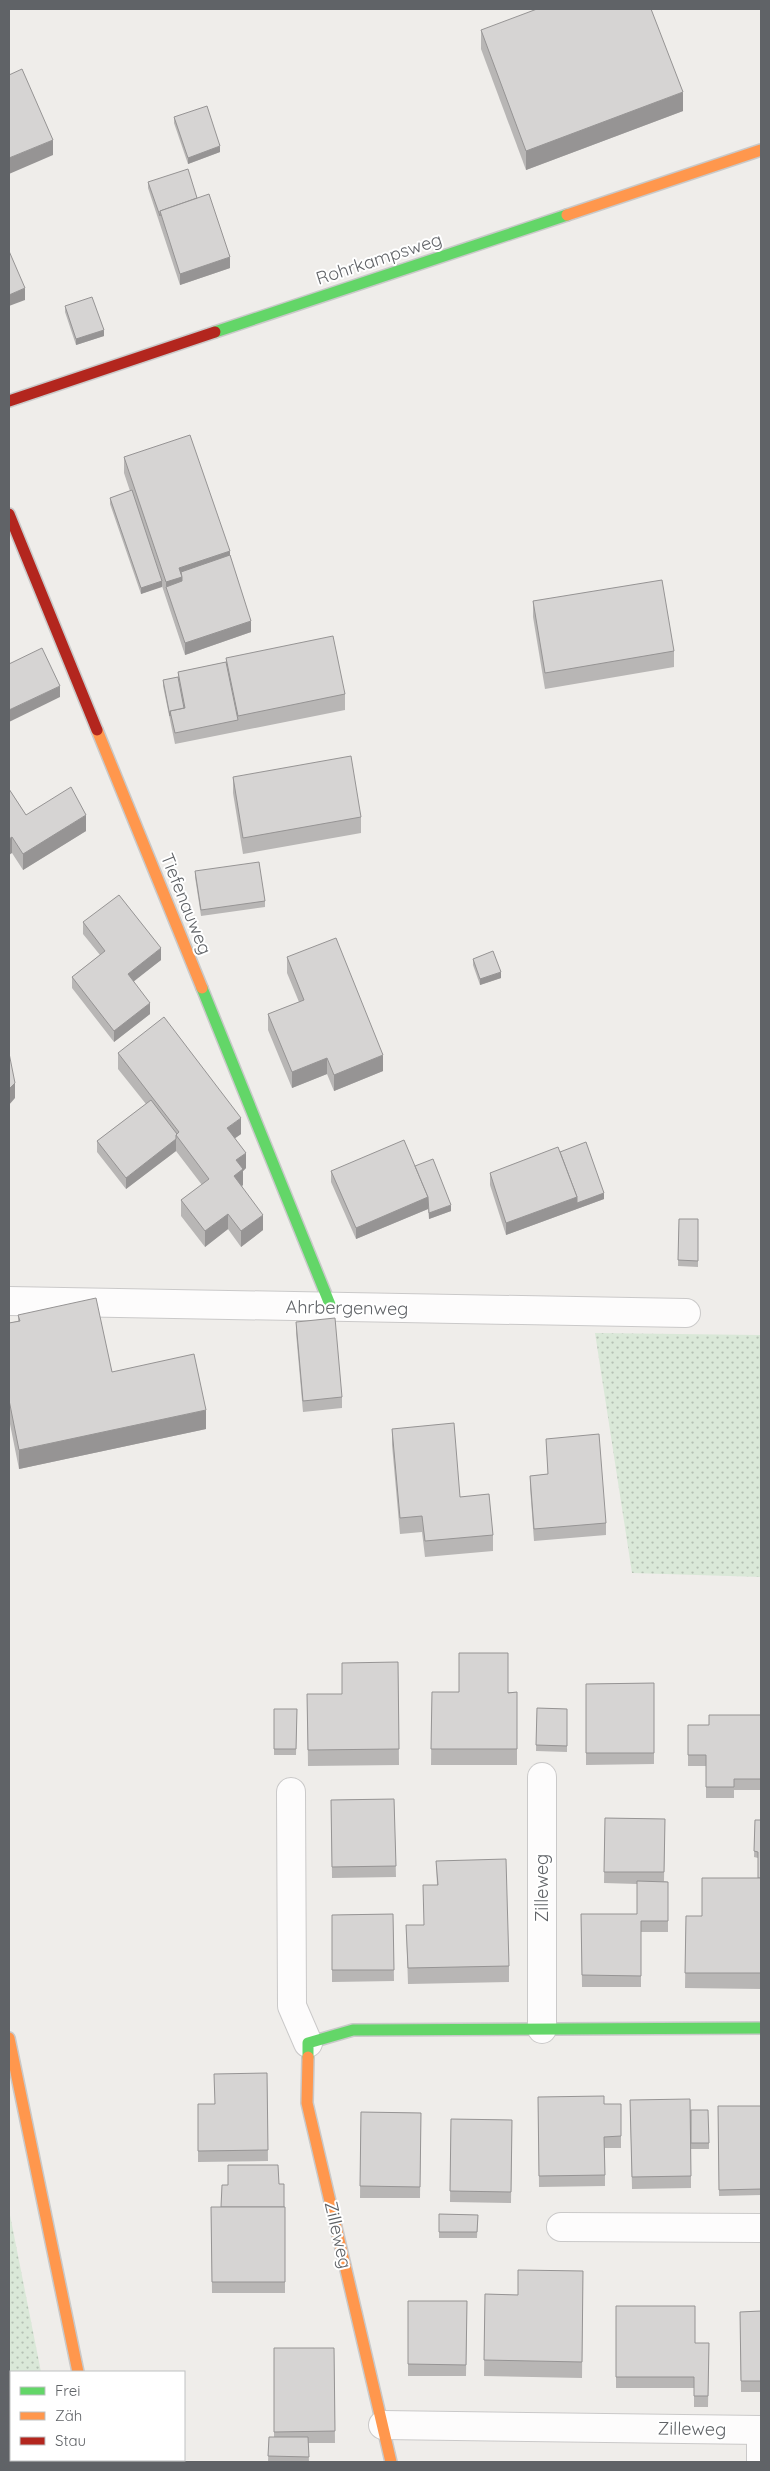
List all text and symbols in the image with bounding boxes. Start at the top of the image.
street label: Rohrkampsweg [313,227,445,290]
street label: Tiefenauweg [156,850,217,958]
street label: Ahrbergenweg [285,1295,409,1320]
street label: Zilleweg [530,1854,553,1922]
street label: Zilleweg [320,2199,357,2271]
legend [10,2371,185,2461]
text: Frei [55,2381,81,2400]
text: Zäh [55,2406,82,2425]
street label: Zilleweg [658,2416,726,2441]
text: Stau [55,2431,86,2450]

